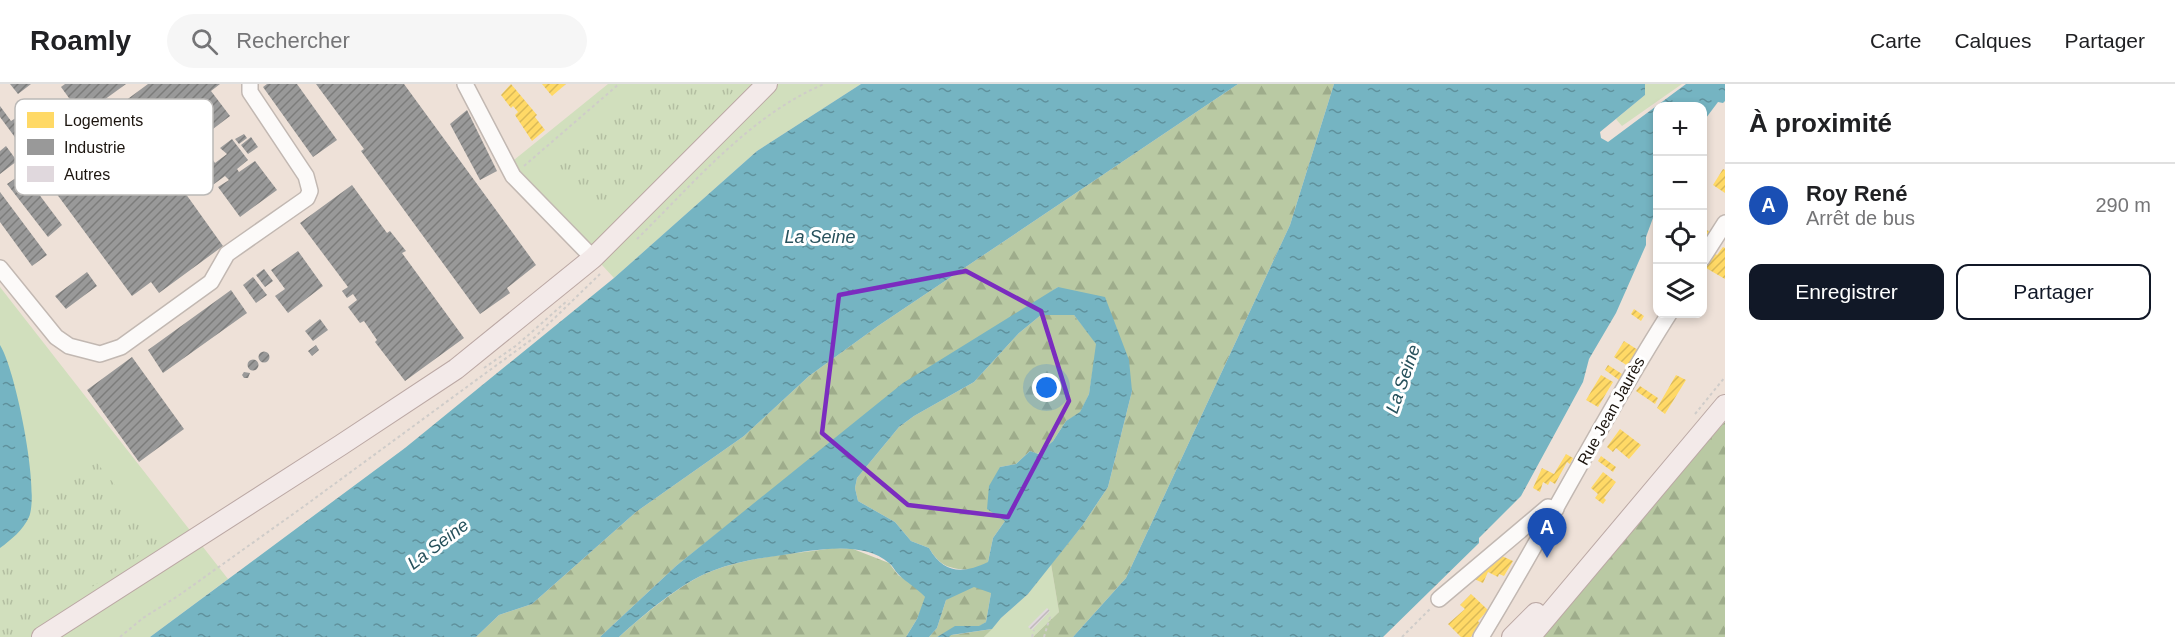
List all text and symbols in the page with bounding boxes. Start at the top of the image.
search box [167,14,587,68]
text: Roamly [30,25,131,56]
icon: search [188,25,221,58]
text: Rechercher [236,28,350,53]
text: Carte [1870,29,1921,52]
text: Calques [1954,29,2031,52]
text: Partager [2064,29,2145,52]
legend [15,99,213,195]
map controls [1653,102,1707,318]
button: + [1653,102,1707,156]
text: À proximité [1749,108,1892,138]
text: Logements [64,112,143,129]
text: Industrie [64,139,125,156]
button: − [1653,156,1707,210]
text: Autres [64,166,110,183]
text: Roy René [1806,181,1907,206]
text: A [1761,194,1776,216]
text: 290 m [2095,194,2151,216]
text: Arrêt de bus [1806,207,1915,229]
button: locate [1653,210,1707,264]
water label: La Seine [784,227,856,247]
button: layers [1653,264,1707,318]
button: Enregistrer [1749,264,1944,320]
button: Partager [1956,264,2151,320]
water label: La Seine [1382,342,1424,416]
street label: Rue Jean Jaurès [1574,354,1648,468]
your location [1032,373,1061,402]
pin: A [1528,508,1566,558]
water label: La Seine [404,515,472,573]

